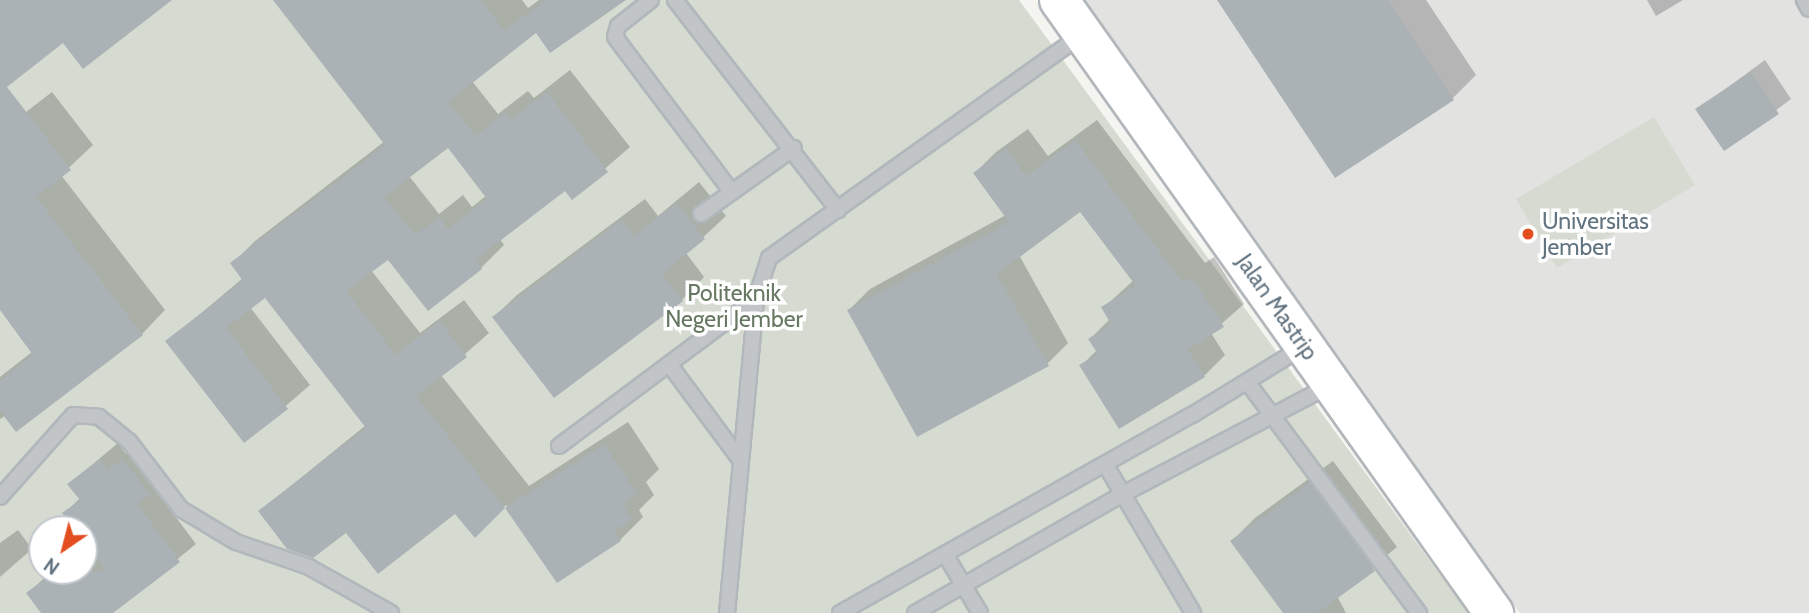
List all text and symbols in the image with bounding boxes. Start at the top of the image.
place label: Universitas Jember [1542,207,1649,261]
marker: Universitas Jember [1520,226,1536,242]
street label: Jalan Mastrip [1230,249,1324,365]
park label: Politeknik Negeri Jember [665,279,803,333]
north arrow [28,515,98,585]
text: N [40,553,64,579]

